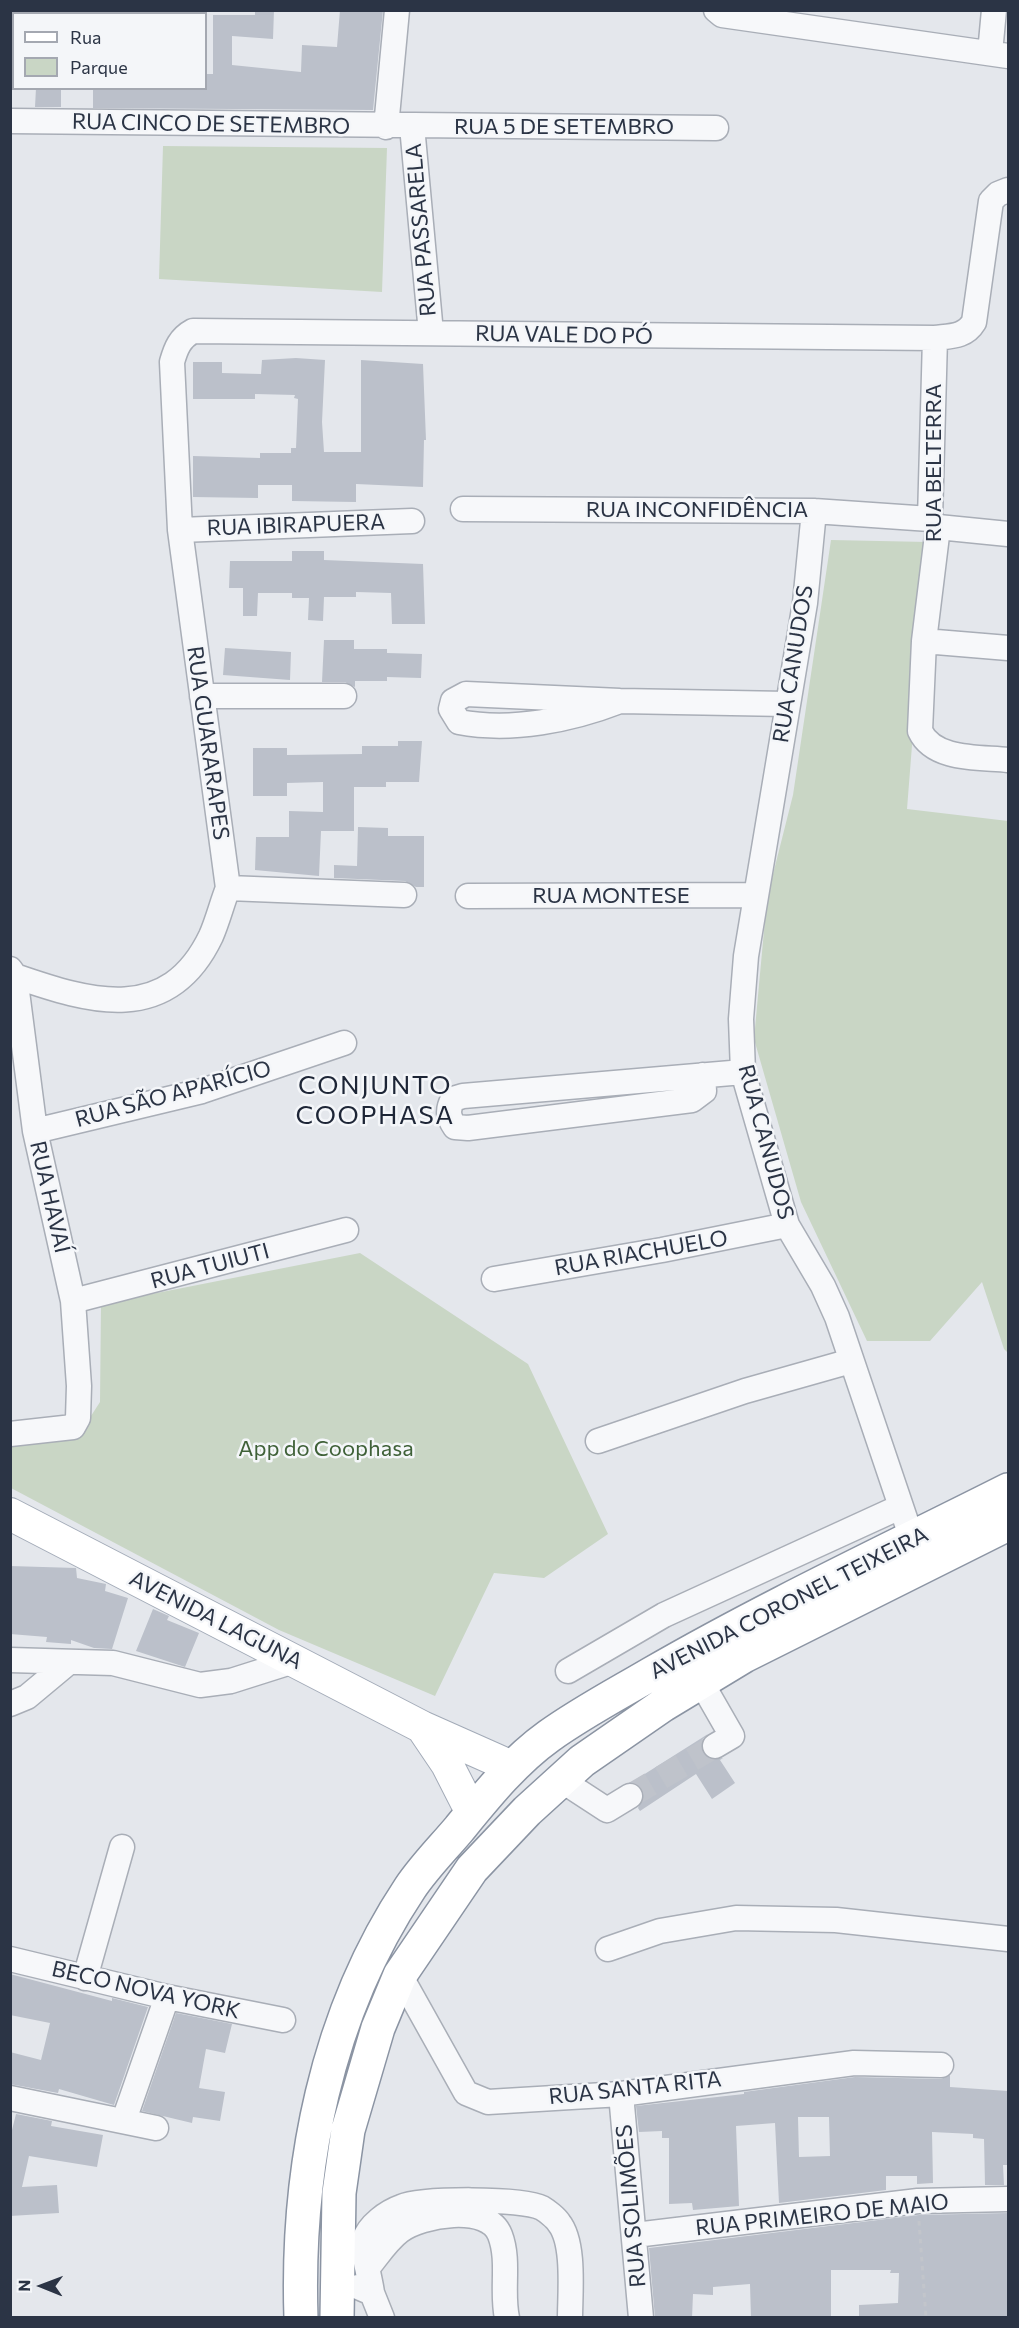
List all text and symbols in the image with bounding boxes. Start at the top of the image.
legend [12,12,207,90]
text: Rua [70,26,101,48]
text: Parque [70,56,128,78]
street label: RUA CINCO DE SETEMBRO [72,108,350,140]
street label: RUA 5 DE SETEMBRO [454,114,674,140]
street label: RUA PASSARELA [400,142,442,318]
street label: RUA VALE DO PÓ [475,320,653,350]
street label: RUA BELTERRA [921,384,947,542]
street label: RUA INCONFIDÊNCIA [586,497,808,523]
street label: RUA IBIRAPUERA [206,509,386,541]
street label: RUA CANUDOS [768,583,818,745]
street label: RUA GUARARAPES [181,644,235,842]
street label: RUA MONTESE [532,883,690,909]
street label: RUA SÃO APARÍCIO [72,1055,274,1133]
street label: RUA CANUDOS [733,1062,799,1222]
district label: CONJUNTO COOPHASA [295,1069,455,1130]
street label: RUA HAVAÍ [24,1138,76,1256]
street label: RUA RIACHUELO [552,1225,730,1281]
street label: RUA TUIUTI [148,1237,272,1295]
park label: App do Coophasa [238,1436,414,1462]
street label: AVENIDA CORONEL TEIXEIRA [646,1521,932,1685]
street label: AVENIDA LAGUNA [125,1565,307,1675]
street label: BECO NOVA YORK [49,1955,243,2025]
street label: RUA SANTA RITA [547,2066,723,2110]
street label: RUA SOLIMÕES [611,2124,651,2288]
street label: RUA PRIMEIRO DE MAIO [694,2189,950,2241]
north arrow [12,2256,72,2316]
text: N [14,2280,33,2292]

